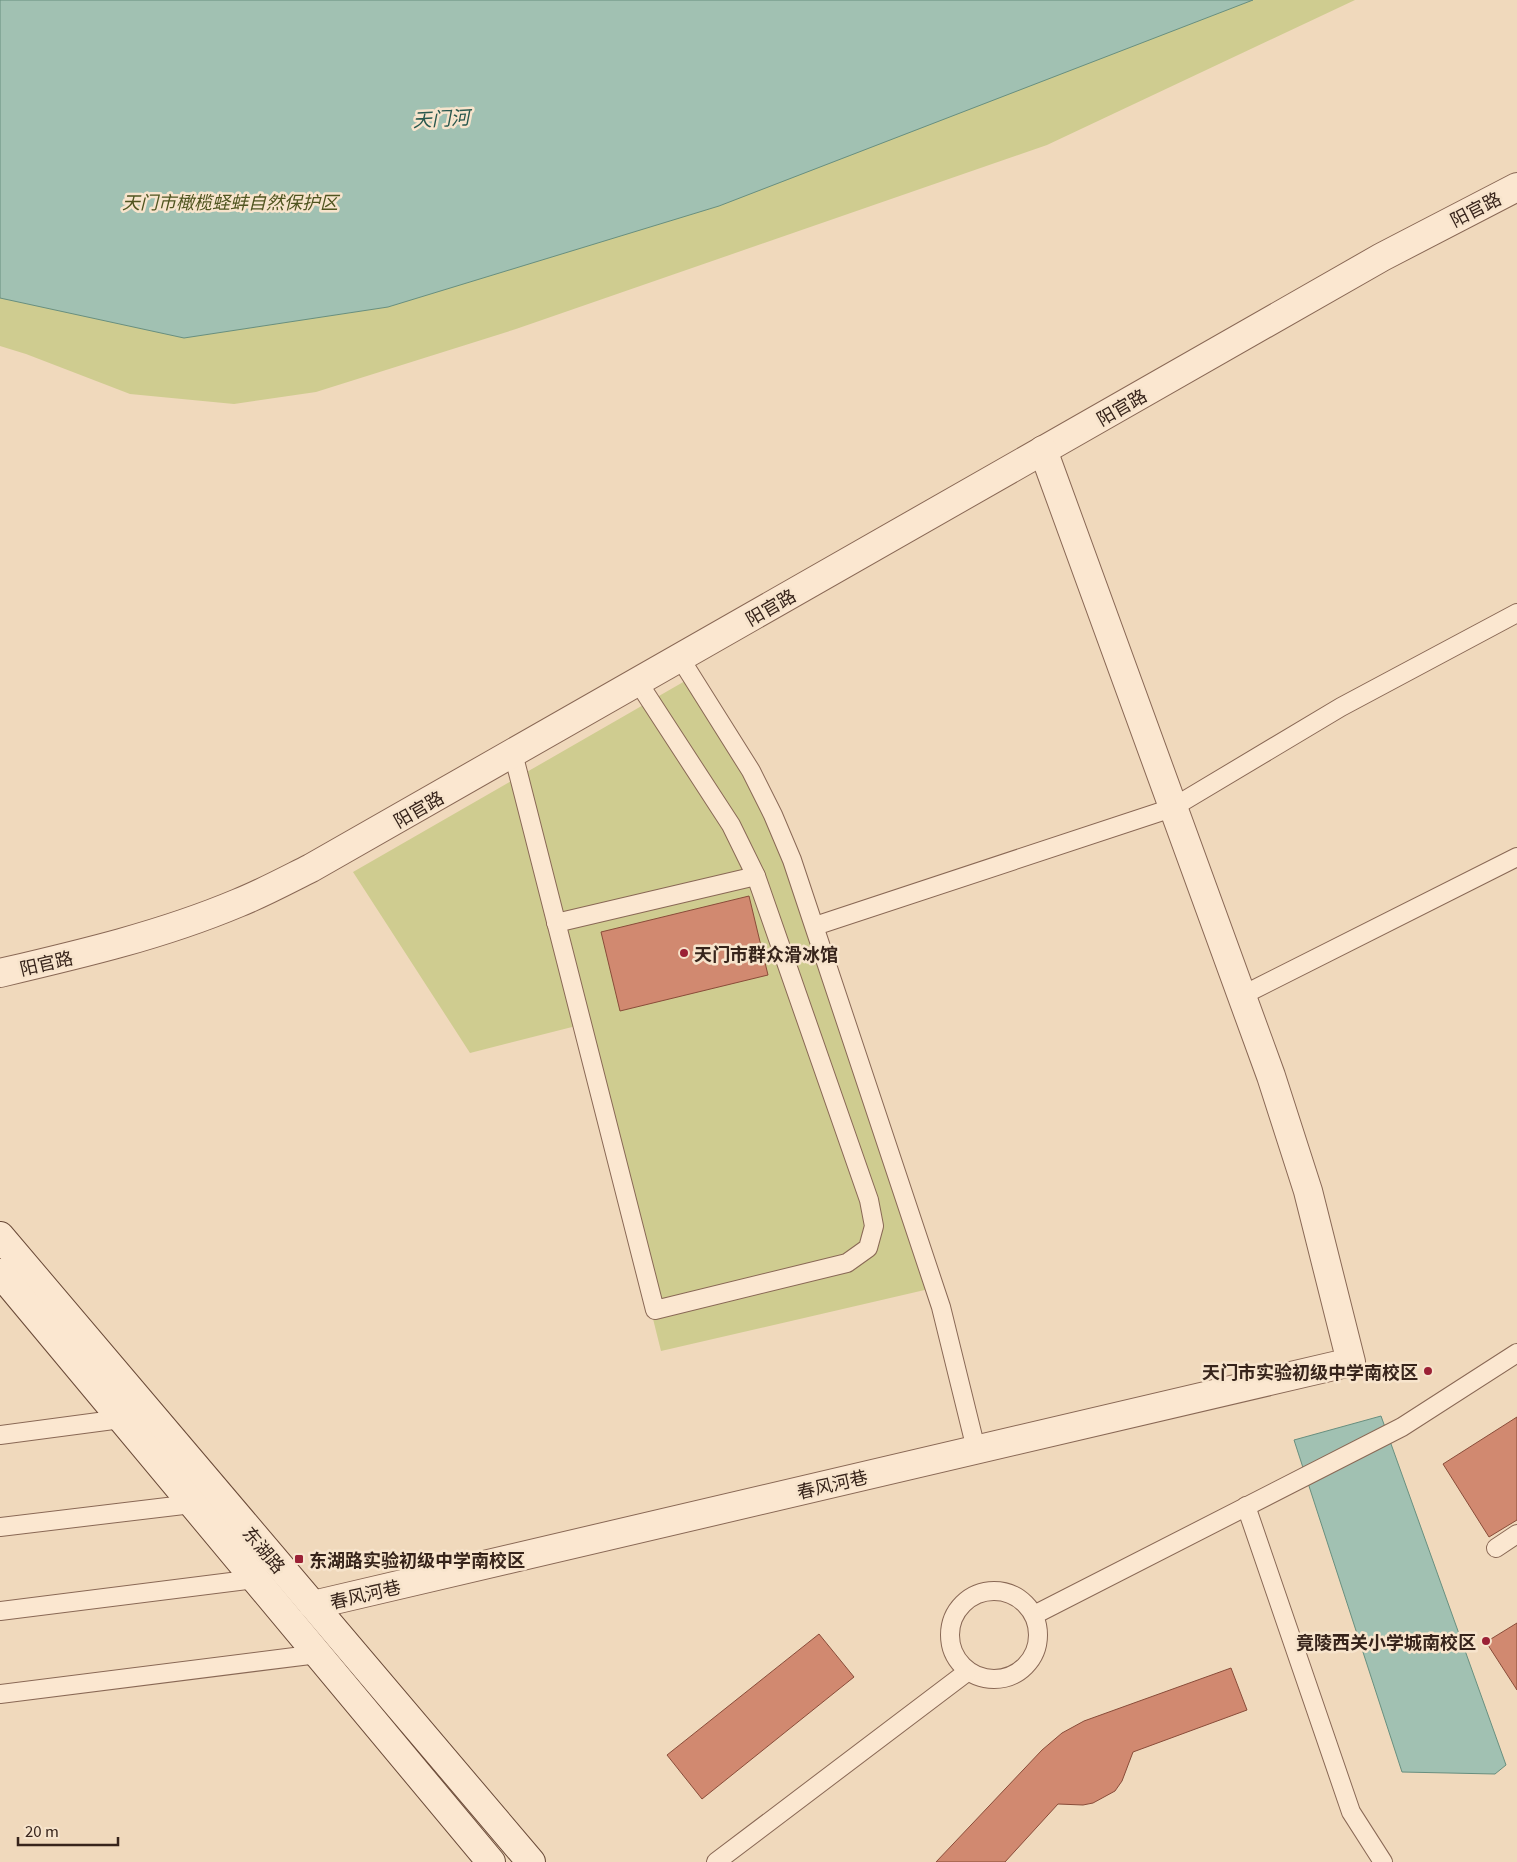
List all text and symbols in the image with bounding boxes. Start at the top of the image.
water label: 天门河 [412,102,474,132]
street label: 阳官路 [1445,184,1505,232]
park label: 天门市橄榄蛏蚌自然保护区 [122,188,341,214]
street label: 阳官路 [1091,381,1151,431]
street label: 阳官路 [740,581,800,631]
street label: 阳官路 [388,783,448,833]
place label: 天门市群众滑冰馆 [694,940,838,966]
street label: 阳官路 [17,943,75,981]
marker: 天门市群众滑冰馆 [678,947,690,959]
place label: 天门市实验初级中学南校区 [1202,1358,1418,1384]
marker: 天门市实验初级中学南校区 [1422,1365,1434,1377]
street label: 春风河巷 [794,1462,870,1504]
street label: 东湖路 [238,1520,292,1578]
place label: 东湖路实验初级中学南校区 [309,1546,525,1572]
marker: 东湖路实验初级中学南校区 [293,1553,305,1565]
street label: 春风河巷 [327,1572,403,1614]
place label: 竟陵西关小学城南校区 [1296,1628,1476,1654]
marker: 竟陵西关小学城南校区 [1480,1635,1492,1647]
scale bar [18,1814,118,1846]
text: 20 m [25,1820,59,1841]

